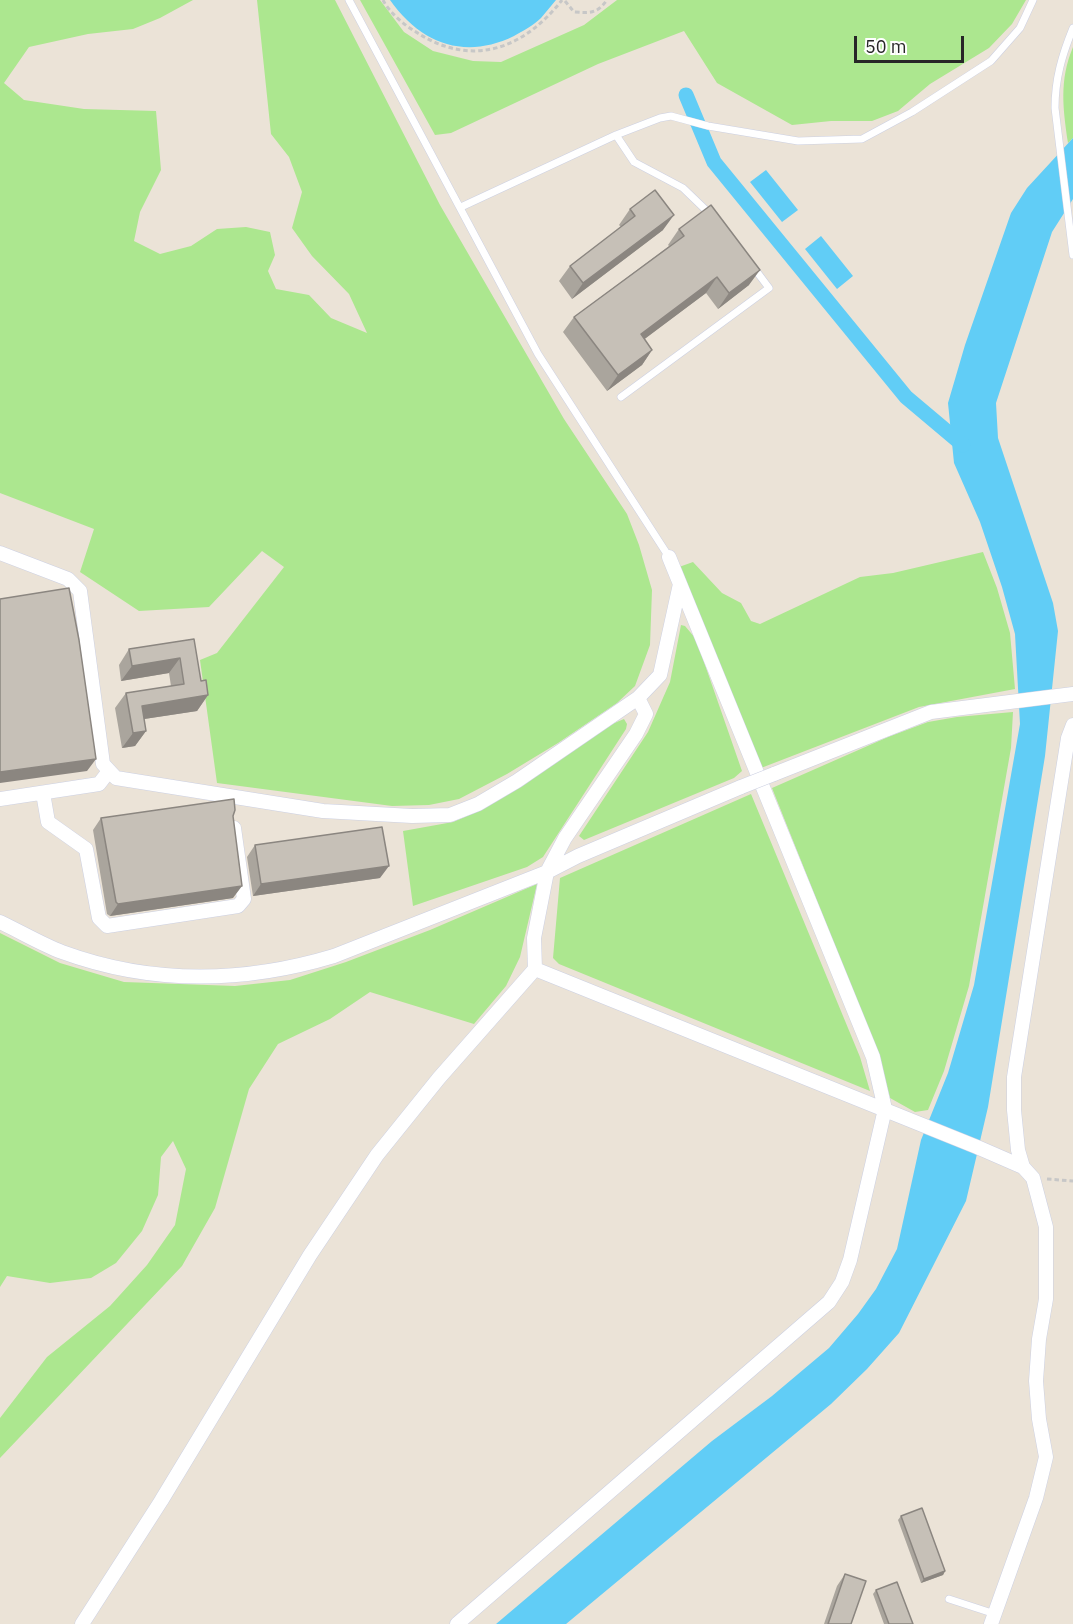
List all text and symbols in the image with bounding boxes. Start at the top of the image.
scale bar [857,24,966,62]
text: 50 m [865,35,907,58]

